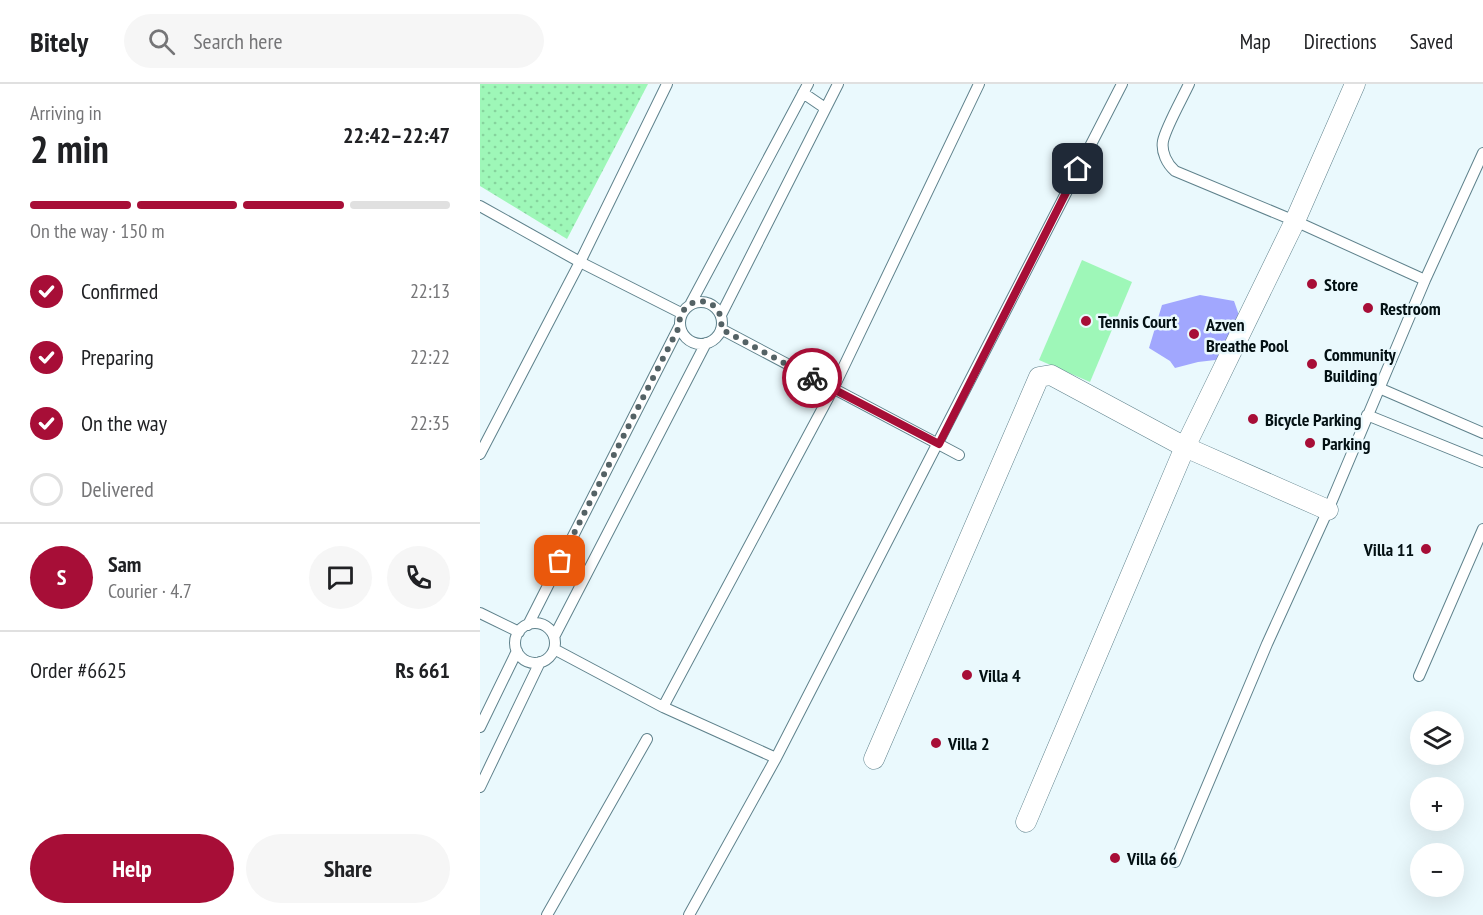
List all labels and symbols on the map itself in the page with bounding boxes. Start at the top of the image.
pin [1052,143,1103,194]
place label: Store [1324,273,1358,296]
marker: Store [1305,277,1319,291]
place label: Restroom [1380,297,1441,320]
marker: Restroom [1361,301,1375,315]
place label: Tennis Court [1098,310,1178,333]
place label: Azven Breathe Pool [1205,313,1289,357]
marker: Tennis Court [1079,314,1093,328]
marker: Azven Breathe Pool [1187,327,1201,341]
place label: Community Building [1324,343,1397,387]
courier [782,348,842,408]
marker: Community Building [1305,357,1319,371]
place label: Bicycle Parking [1265,408,1361,431]
marker: Bicycle Parking [1246,412,1260,426]
place label: Parking [1322,432,1370,455]
marker: Parking [1303,436,1317,450]
pin [534,535,585,586]
place label: Villa 11 [1363,538,1414,561]
marker: Villa 11 [1419,542,1433,556]
place label: Villa 4 [978,664,1021,687]
marker: Villa 4 [960,668,974,682]
place label: Villa 2 [947,732,990,755]
marker: Villa 2 [929,736,943,750]
place label: Villa 66 [1126,847,1177,870]
marker: Villa 66 [1108,851,1122,865]

